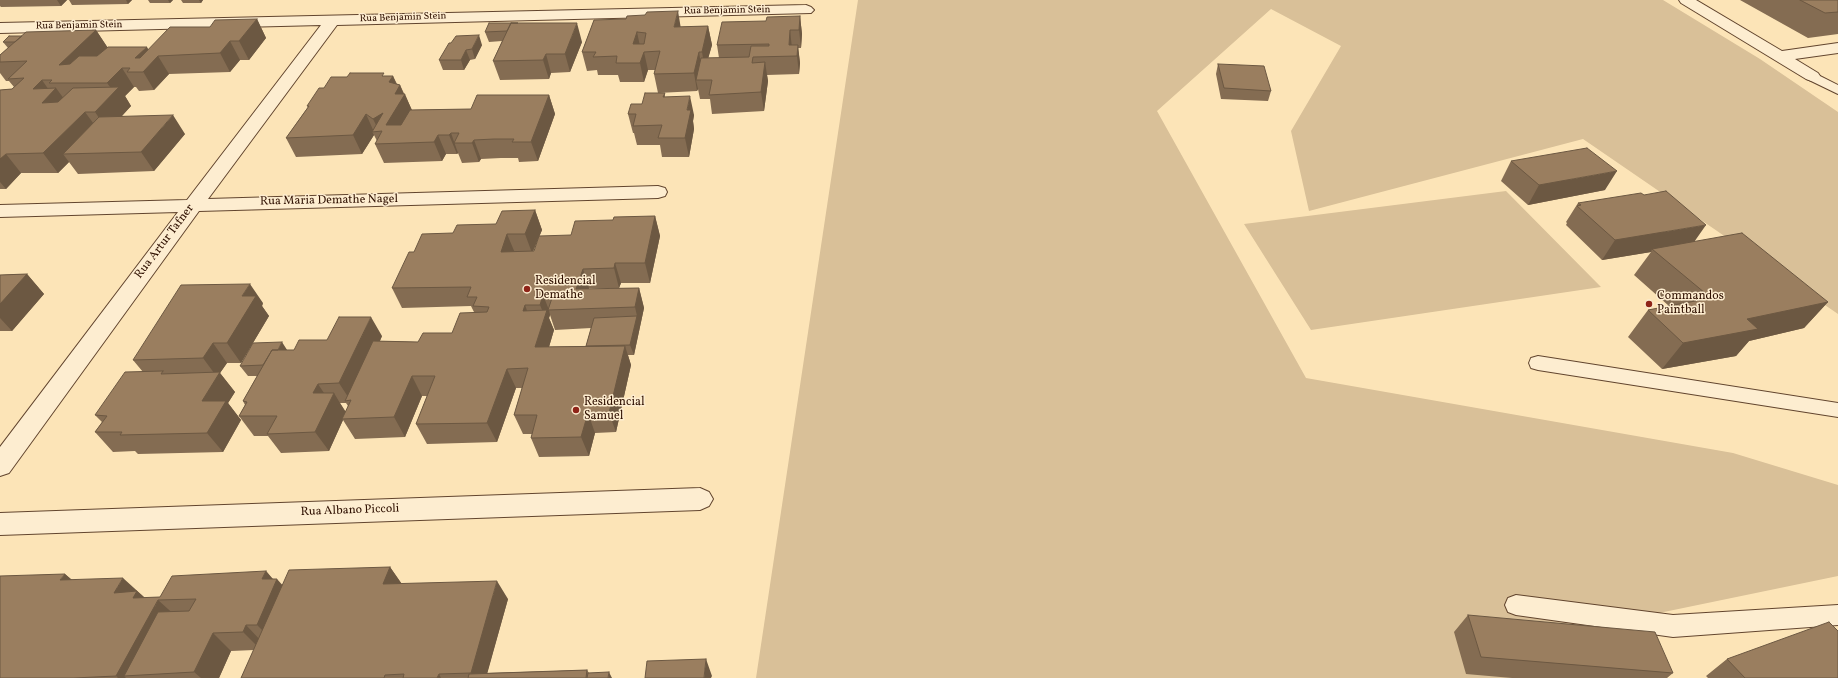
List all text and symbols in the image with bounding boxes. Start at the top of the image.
street label: Rua Benjamin Stein [684,4,770,18]
street label: Rua Benjamin Stein [359,10,447,26]
street label: Rua Benjamin Stein [36,19,122,33]
street label: Rua Maria Demathe Nagel [260,193,398,209]
street label: Rua Artur Tafner [132,202,198,282]
place label: Residencial Demathe [535,275,596,303]
marker: Residencial Demathe [522,284,532,294]
place label: Commandos Paintball [1657,290,1724,318]
marker: Commandos Paintball [1644,299,1654,309]
place label: Residencial Samuel [584,396,645,424]
marker: Residencial Samuel [571,405,581,415]
street label: Rua Albano Piccoli [300,502,400,520]

